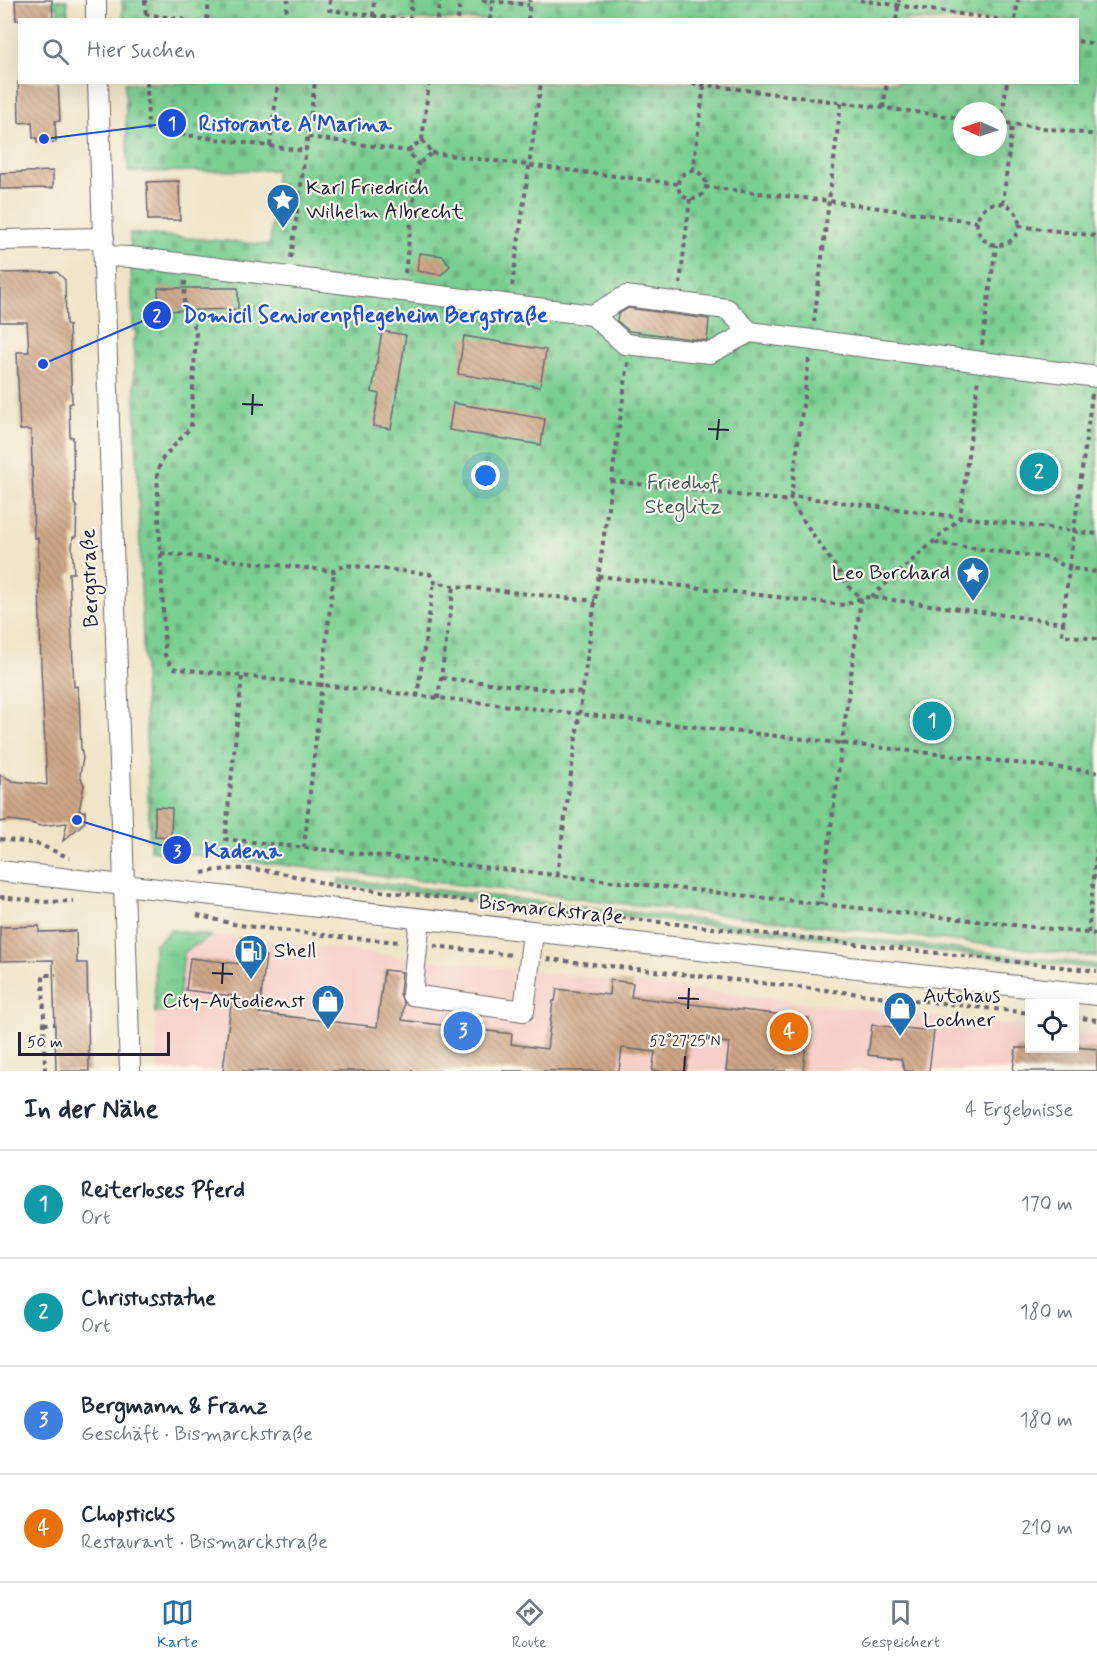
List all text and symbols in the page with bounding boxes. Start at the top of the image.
search box [18,18,1079,84]
icon: search [39,35,72,68]
text: Hier suchen [87,37,196,65]
north arrow [953,102,1007,156]
callout: Ristorante A'Marina [157,103,404,143]
text: Ristorante A'Marina [198,111,392,139]
text: 1 [168,112,176,136]
place label: Karl Friedrich Wilhelm Albrecht [306,174,464,226]
place icon: Karl Friedrich Wilhelm Albrecht [265,182,301,229]
callout: Domicil Seniorenpflegeheim Bergstraße [142,295,558,335]
text: Domicil Seniorenpflegeheim Bergstraße [182,302,548,331]
text: 2 [153,304,162,328]
pin: 2 [1020,450,1058,494]
your location [471,461,500,490]
park label: Friedhof Steglitz [645,469,721,522]
street label: Bergstraße [74,528,107,628]
place icon: Leo Borchard [955,555,991,602]
place label: Leo Borchard [832,559,950,587]
pin: 1 [912,698,952,744]
callout: Kadena [162,830,293,870]
text: Kadena [204,838,283,866]
text: 3 [173,840,182,864]
street label: Bismarckstraße [477,888,625,932]
fuel station icon: Shell [233,933,269,980]
place label: Shell [274,937,316,965]
place label: Autohaus Lochner [923,982,1001,1034]
shop icon: City-Autodienst [310,983,346,1030]
place label: City-Autodienst [162,987,305,1015]
shop icon: Autohaus Lochner [882,990,918,1037]
map controls [1025,999,1079,1053]
button: locate [1025,999,1079,1053]
pin: 3 [444,1008,482,1054]
pin: 4 [770,1010,808,1054]
scale bar [18,1029,170,1056]
text: 50 m [27,1032,63,1053]
text: 52°27'25"N [650,1032,720,1052]
text: In der Nähe [24,1093,158,1127]
text: 4 Ergebnisse [965,1097,1073,1124]
text: Reiterloses Pferd [81,1177,245,1205]
text: 1 [39,1191,48,1218]
text: 170 m [1021,1191,1073,1218]
text: Ort [81,1205,110,1232]
text: Christusstatue [81,1285,216,1313]
text: 2 [39,1299,48,1326]
text: 180 m [1020,1299,1073,1326]
text: Ort [81,1313,110,1340]
text: Bergmann & Franz [81,1393,268,1421]
text: 3 [39,1407,48,1434]
text: 180 m [1020,1407,1073,1434]
text: Geschäft · Bismarckstraße [81,1421,313,1448]
text: Chopsticks [81,1501,175,1529]
text: 4 [38,1515,49,1542]
text: 210 m [1021,1515,1073,1542]
text: Restaurant · Bismarckstraße [81,1529,328,1556]
tab: Karte [157,1596,198,1653]
tab: Route [512,1596,547,1653]
tab: Gespeichert [861,1596,940,1653]

